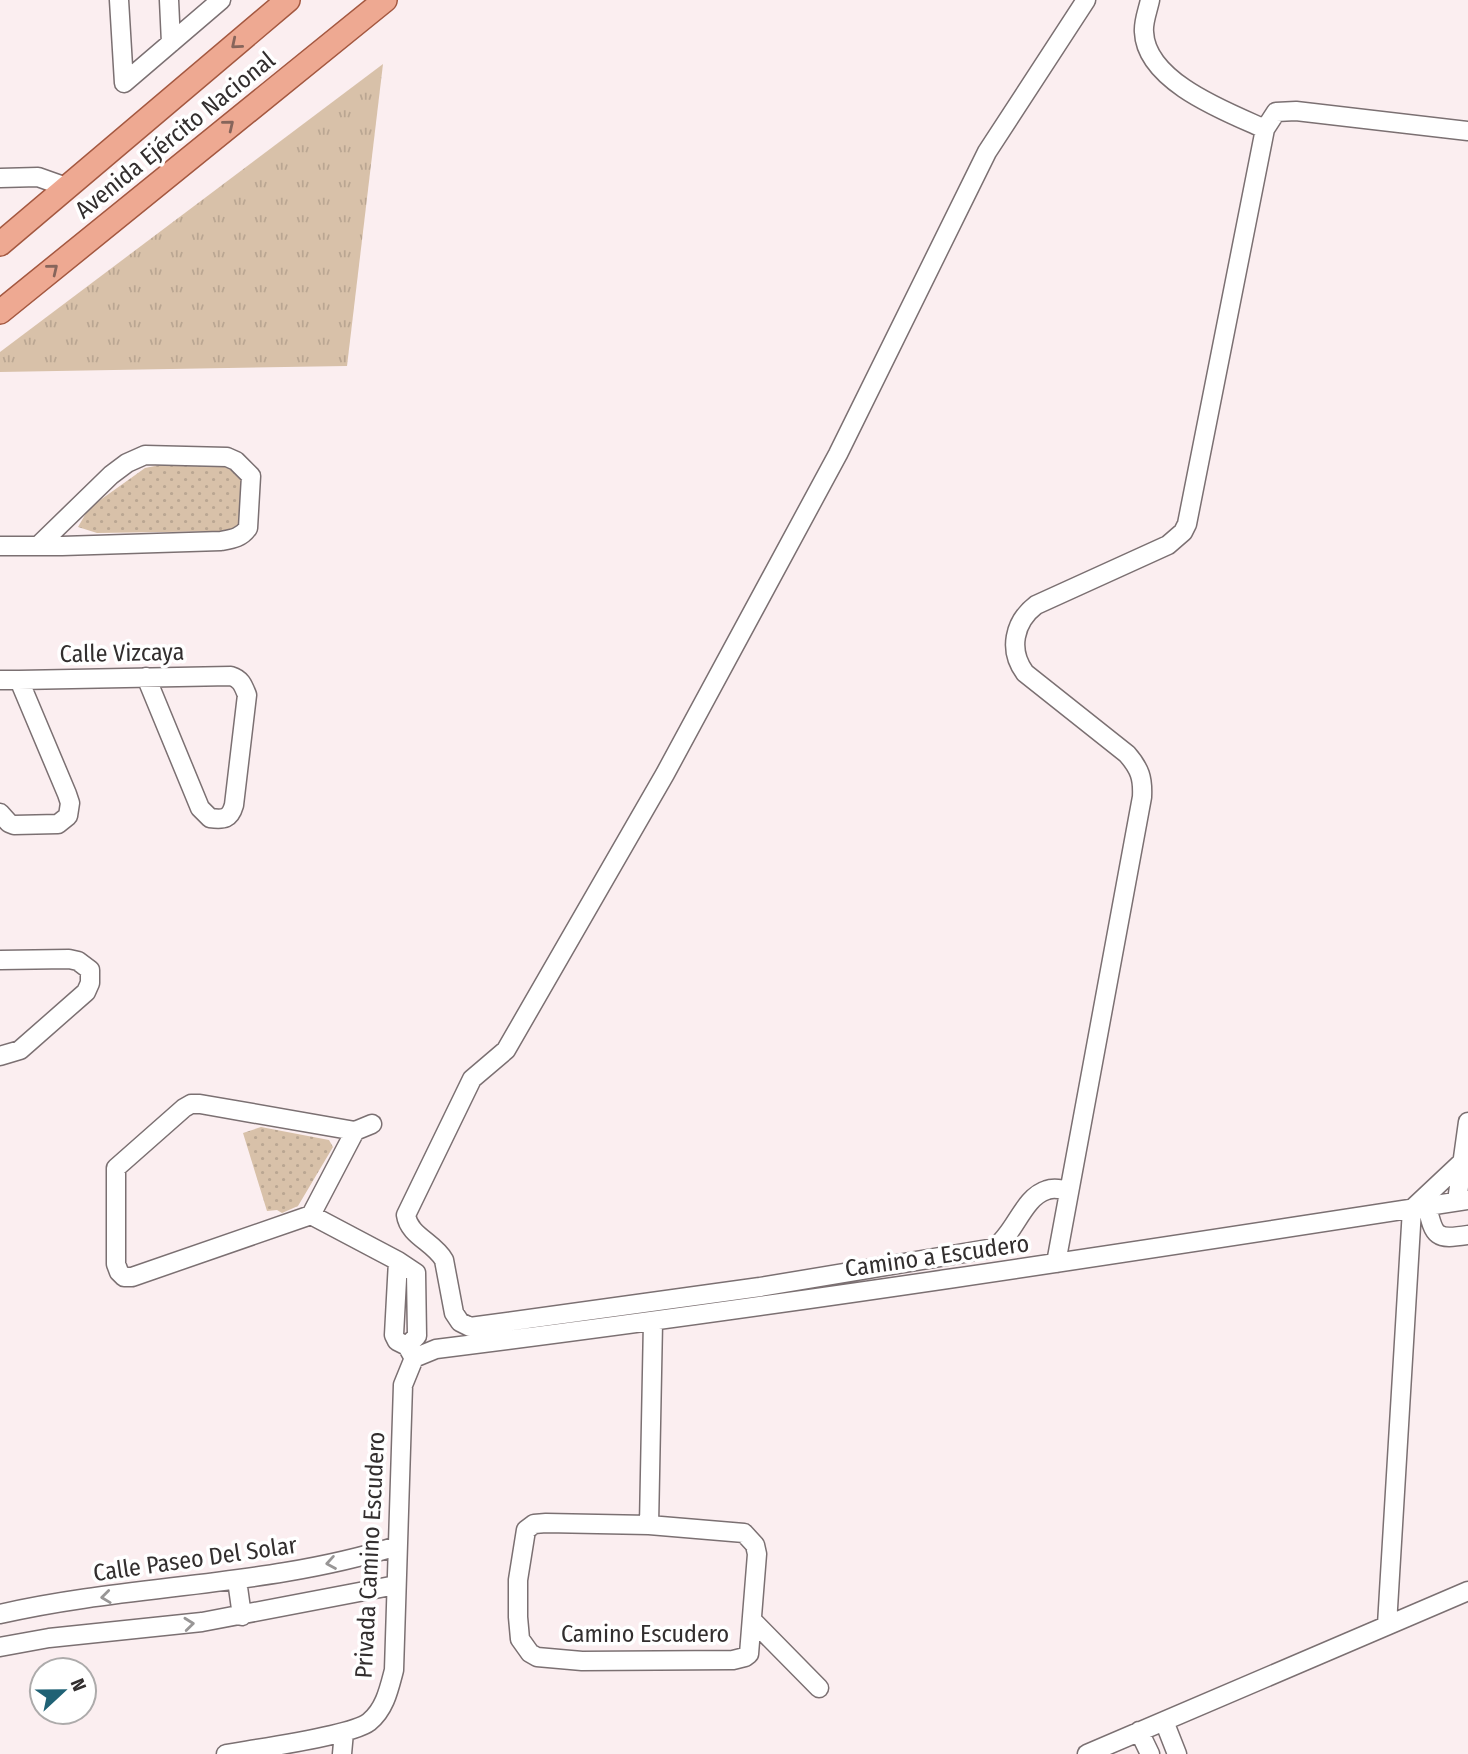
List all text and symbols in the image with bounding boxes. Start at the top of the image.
one-way arrow [231,36,244,48]
street label: Avenida Ejército Nacional [70,46,280,224]
one-way arrow [221,120,233,133]
one-way arrow [45,264,57,277]
street label: Calle Vizcaya [59,638,185,668]
street label: Camino a Escudero [843,1229,1031,1283]
street label: Privada Camino Escudero [350,1431,390,1679]
street label: Calle Paseo Del Solar [91,1531,299,1587]
one-way arrow [325,1555,337,1570]
one-way arrow [100,1589,112,1604]
one-way arrow [183,1616,195,1631]
street label: Camino Escudero [561,1620,729,1648]
north arrow [28,1656,98,1726]
text: N [66,1675,91,1694]

